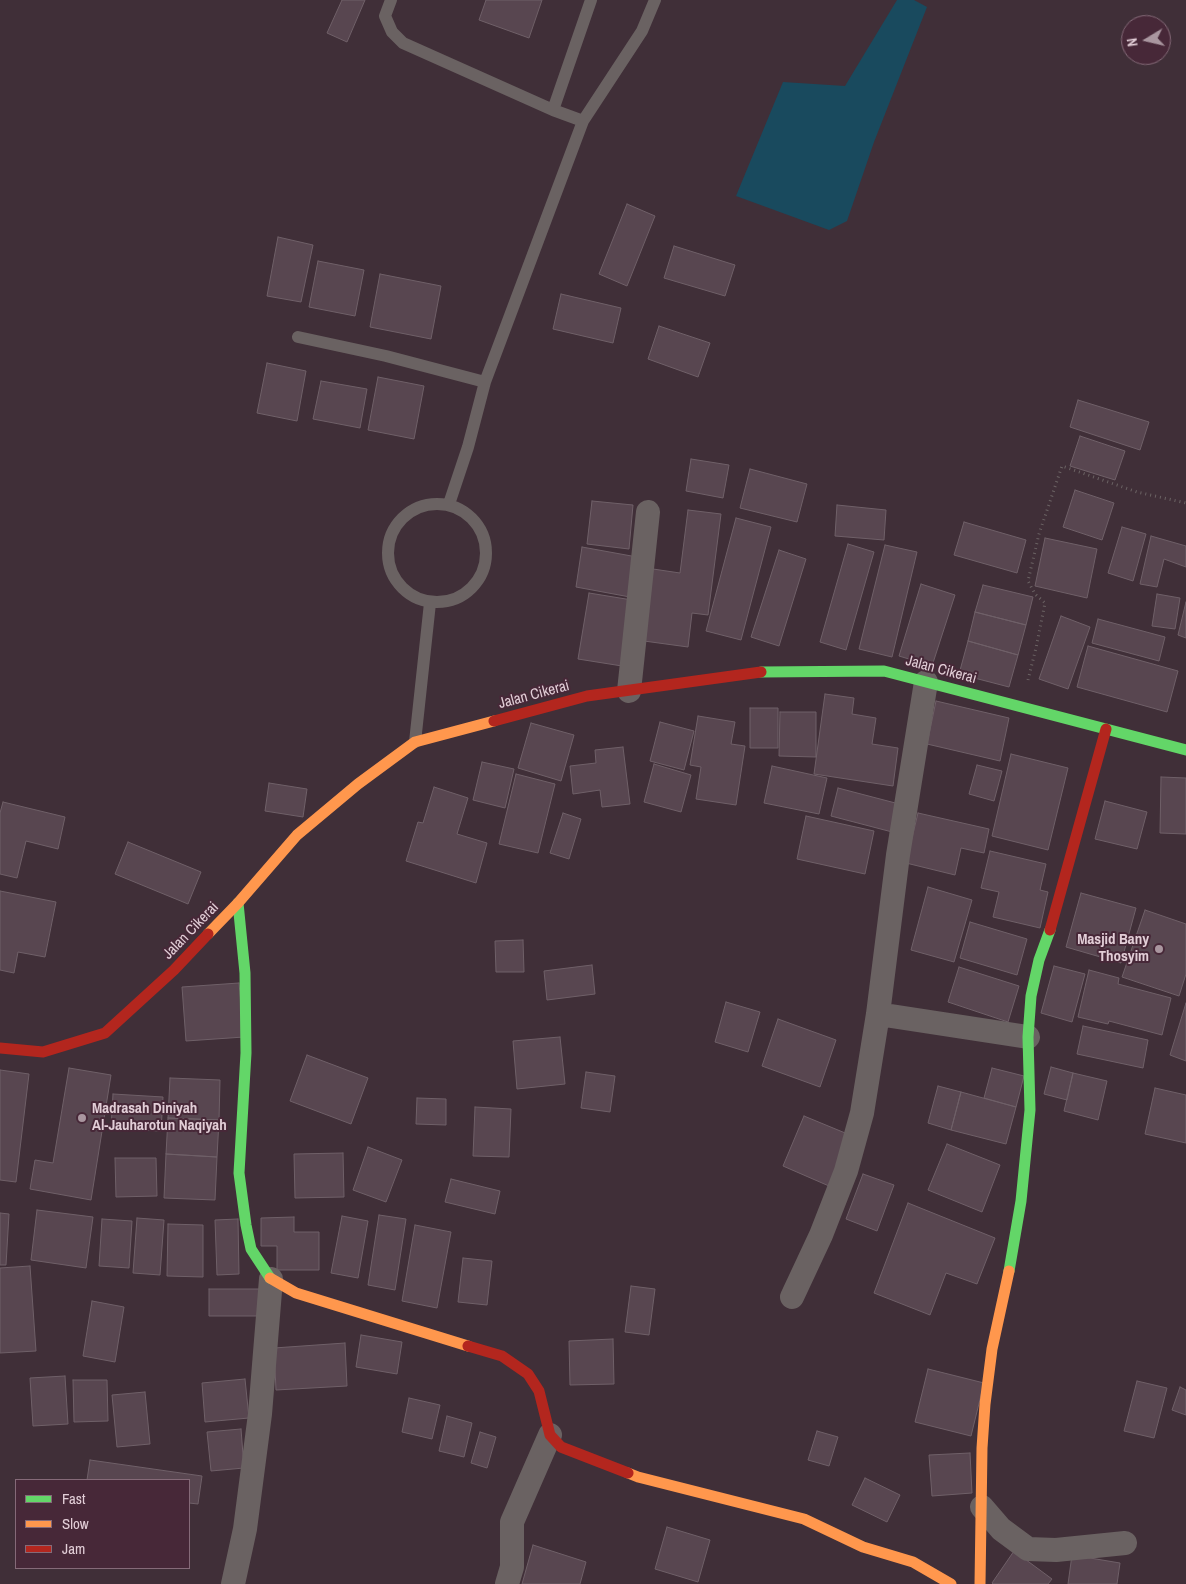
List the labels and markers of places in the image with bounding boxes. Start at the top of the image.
place label: Masjid Bany Thosyim [1077,931,1149,966]
marker: Masjid Bany Thosyim [1153,943,1165,955]
place label: Madrasah Diniyah Al-Jauharotun Naqiyah [92,1100,227,1135]
marker: Madrasah Diniyah Al-Jauharotun Naqiyah [76,1112,88,1124]

